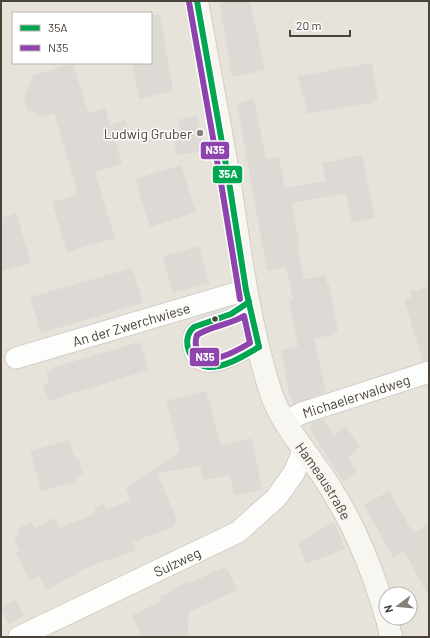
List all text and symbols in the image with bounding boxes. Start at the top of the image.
legend [12,12,152,64]
scale bar [290,12,350,38]
text: 20 m [296,18,322,32]
text: 35A [48,20,68,34]
text: N35 [48,40,68,54]
place label: Ludwig Gruber [104,125,192,142]
marker: Ludwig Gruber [195,128,205,138]
line badge: N35 [200,141,230,160]
text: N35 [205,143,225,156]
line badge: 35A [212,165,243,184]
text: 35A [218,167,238,180]
street label: An der Zwerchwiese [70,299,192,349]
unlabelled marker [210,314,220,324]
line badge: N35 [189,347,220,367]
text: N35 [195,350,215,363]
street label: Michaelerwaldweg [300,370,412,421]
street label: Hameaustraße [293,439,355,522]
street label: Sulzweg [151,543,203,580]
north arrow [378,586,418,626]
text: N [381,604,395,614]

